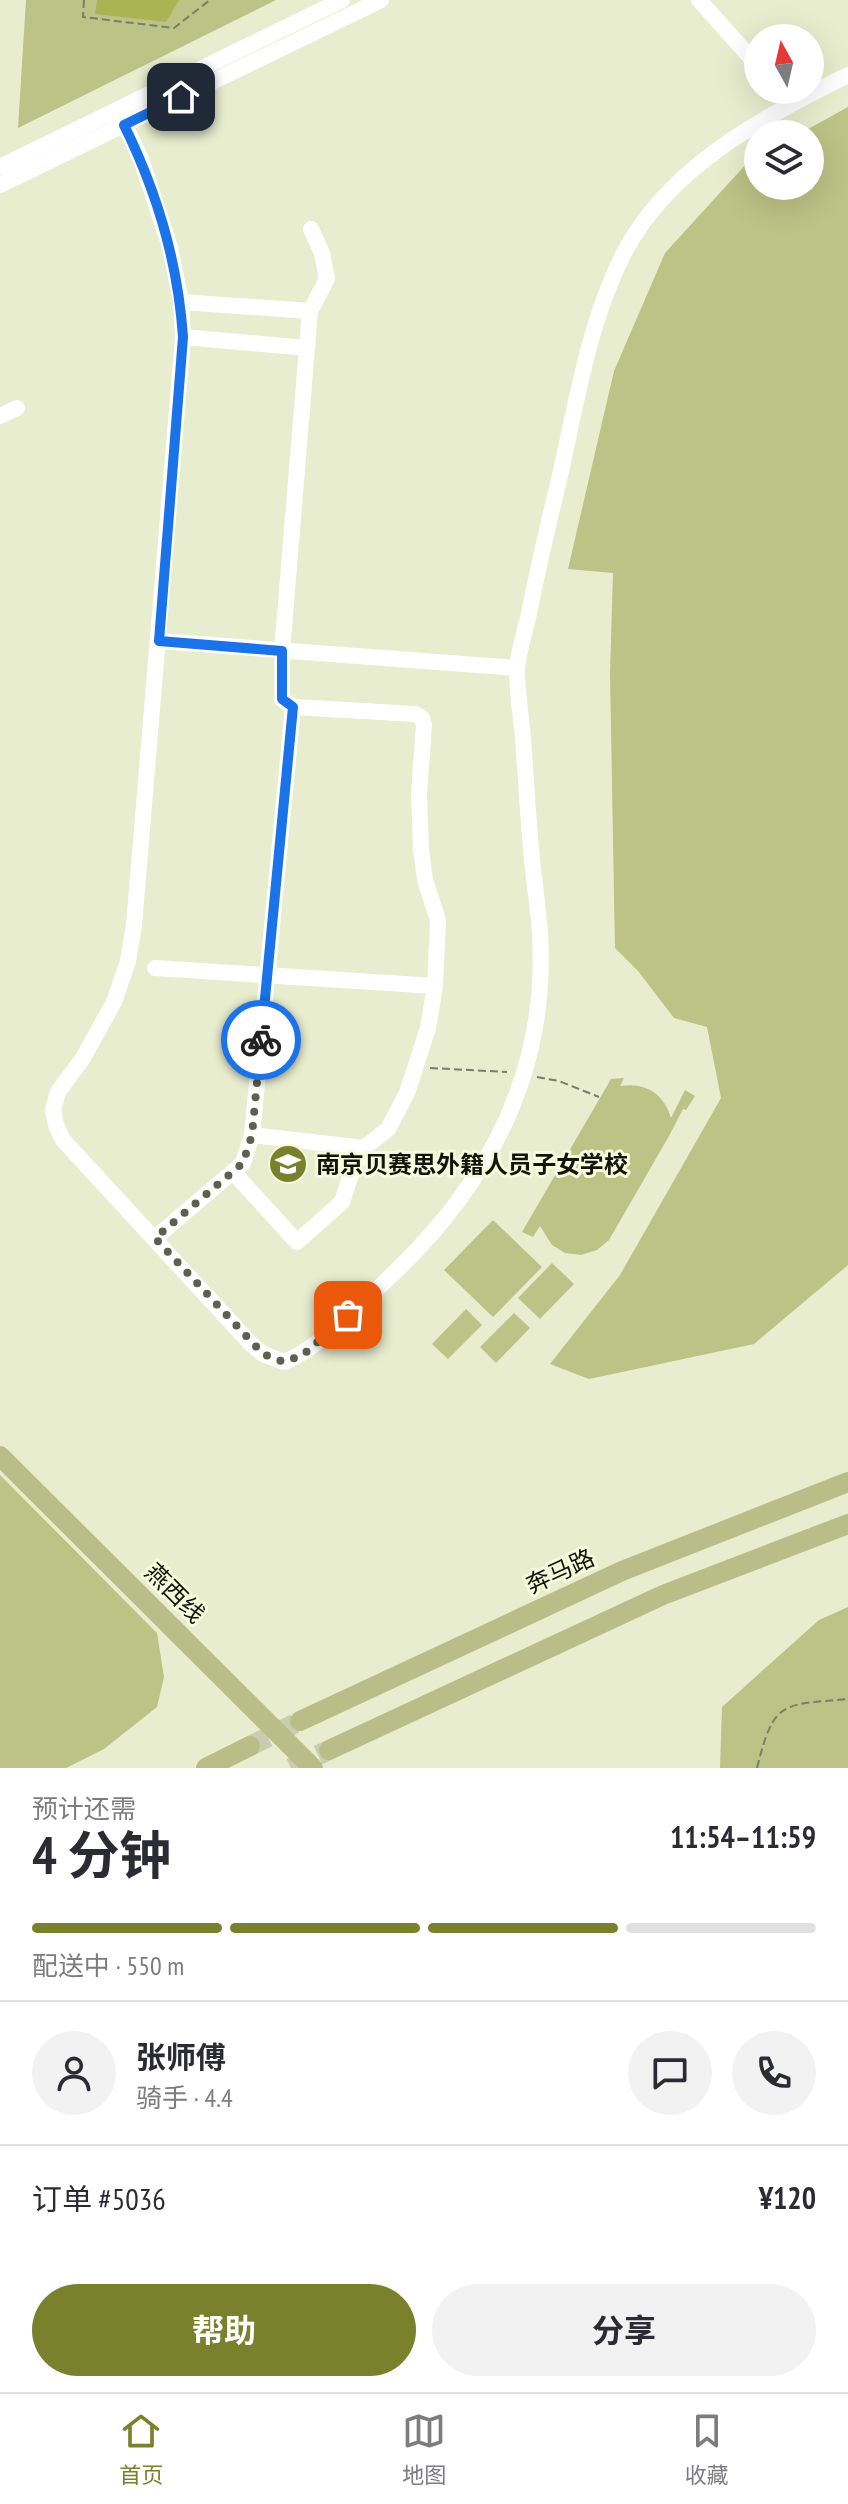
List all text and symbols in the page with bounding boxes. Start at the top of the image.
north arrow [744,24,824,104]
map controls [744,24,824,200]
pin [147,63,215,131]
icon: home [159,75,203,119]
button: layers [744,120,824,200]
courier [221,1000,301,1080]
icon: bike [239,1018,283,1062]
school or university icon: 南京贝赛思外籍人员子女学校 [267,1143,309,1185]
place label: 南京贝赛思外籍人员子女学校 [316,1149,628,1180]
pin [314,1281,382,1349]
icon: bag [326,1293,370,1337]
street label: 奔马路 [521,1542,599,1600]
street label: 燕西线 [139,1557,211,1629]
text: 预计还需 [32,1792,136,1825]
text: 11:54–11:59 [670,1817,816,1856]
text: 4 分钟 [32,1821,172,1888]
text: 配送中 · 550 m [32,1949,184,1982]
button: person [32,2031,116,2115]
button: chat [628,2031,712,2115]
button: phone [732,2031,816,2115]
text: 张师傅 [136,2037,226,2076]
text: 骑手 · 4.4 [136,2081,233,2114]
text: ¥120 [759,2178,816,2217]
text: 订单 #5036 [32,2179,166,2218]
button: 帮助 [32,2284,416,2376]
button: 分享 [432,2284,816,2376]
tab: 首页 [119,2409,163,2489]
tab: 地图 [402,2409,446,2489]
tab: 收藏 [685,2409,729,2489]

